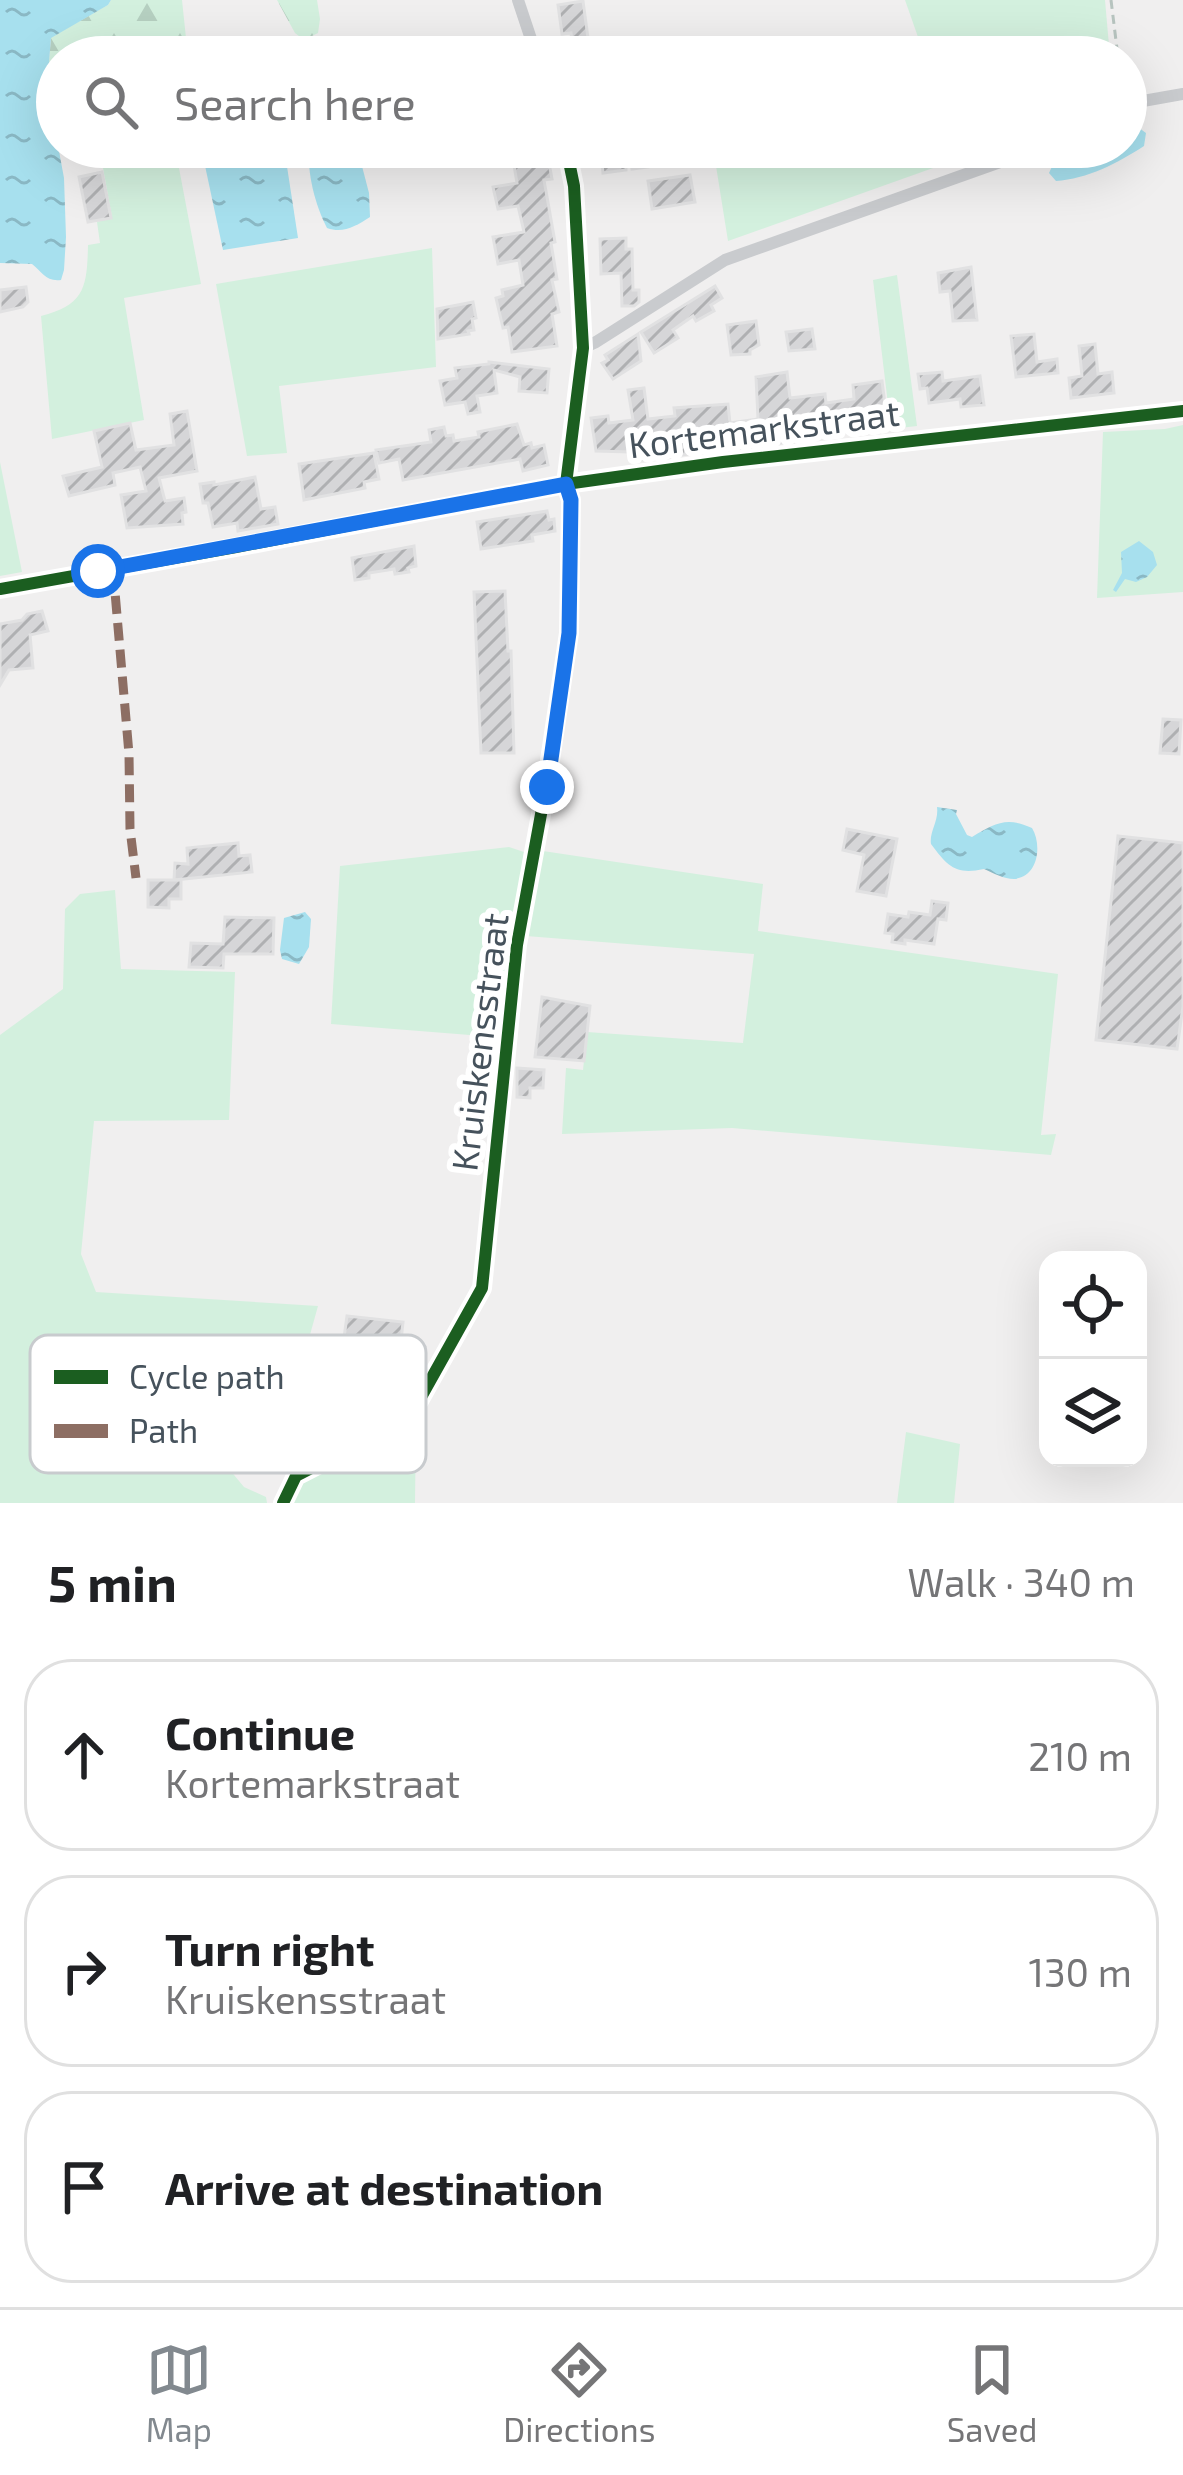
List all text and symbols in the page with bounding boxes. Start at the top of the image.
search box [36,36,1147,168]
icon: search [78,69,144,135]
text: Search here [174,75,416,129]
street label: Kortemarkstraat [626,390,902,465]
route start [71,544,125,598]
route end [520,760,574,814]
street label: Kruiskensstraat [441,910,516,1173]
map controls [1039,1251,1147,1467]
button: locate [1039,1251,1147,1359]
legend [30,1335,426,1473]
text: Cycle path [129,1356,285,1396]
button: layers [1039,1359,1147,1467]
text: Path [129,1410,198,1450]
text: 5 min [48,1551,177,1612]
text: Walk · 340 m [907,1558,1135,1605]
text: Continue [165,1705,355,1759]
icon: ahead [51,1722,117,1788]
text: 210 m [1028,1732,1132,1779]
text: Kortemarkstraat [165,1759,460,1806]
text: Turn right [165,1921,374,1975]
icon: right [51,1938,117,2004]
text: 130 m [1028,1948,1132,1995]
text: Kruiskensstraat [165,1975,446,2022]
icon: arrive [51,2154,117,2220]
text: Arrive at destination [165,2160,603,2214]
tab: Map [146,2337,212,2449]
tab: Directions [503,2337,655,2449]
tab: Saved [947,2337,1037,2449]

